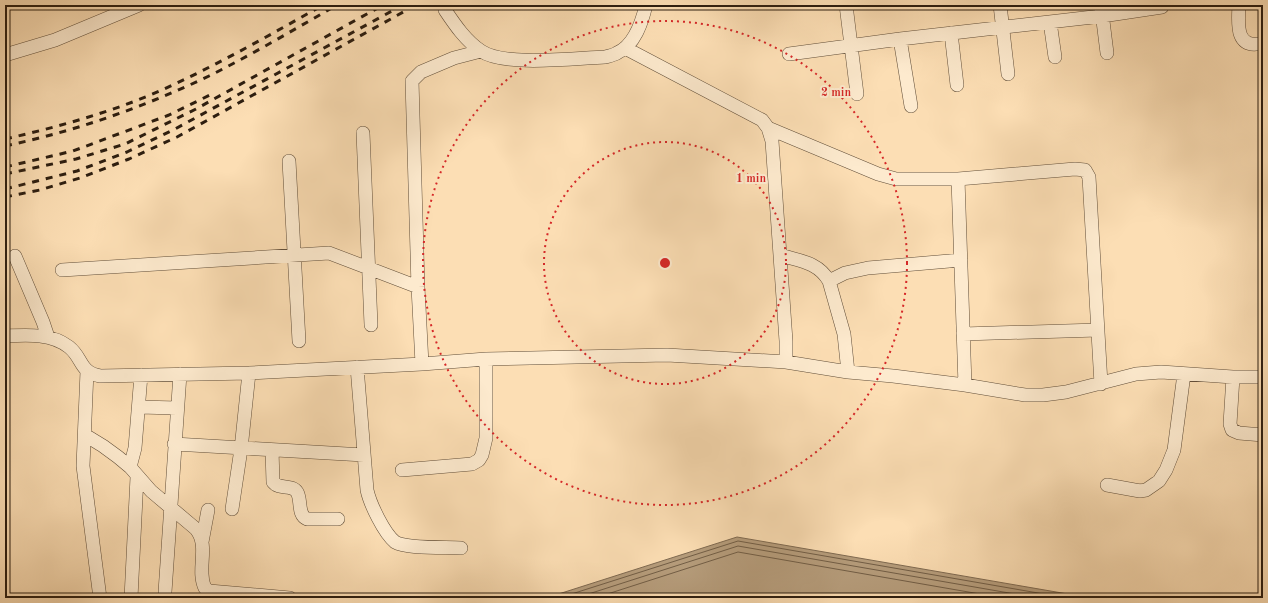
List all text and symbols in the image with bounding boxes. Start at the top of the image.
text: 2 min [821,87,851,99]
text: 1 min [736,173,766,185]
centre of rings [658,256,672,270]

